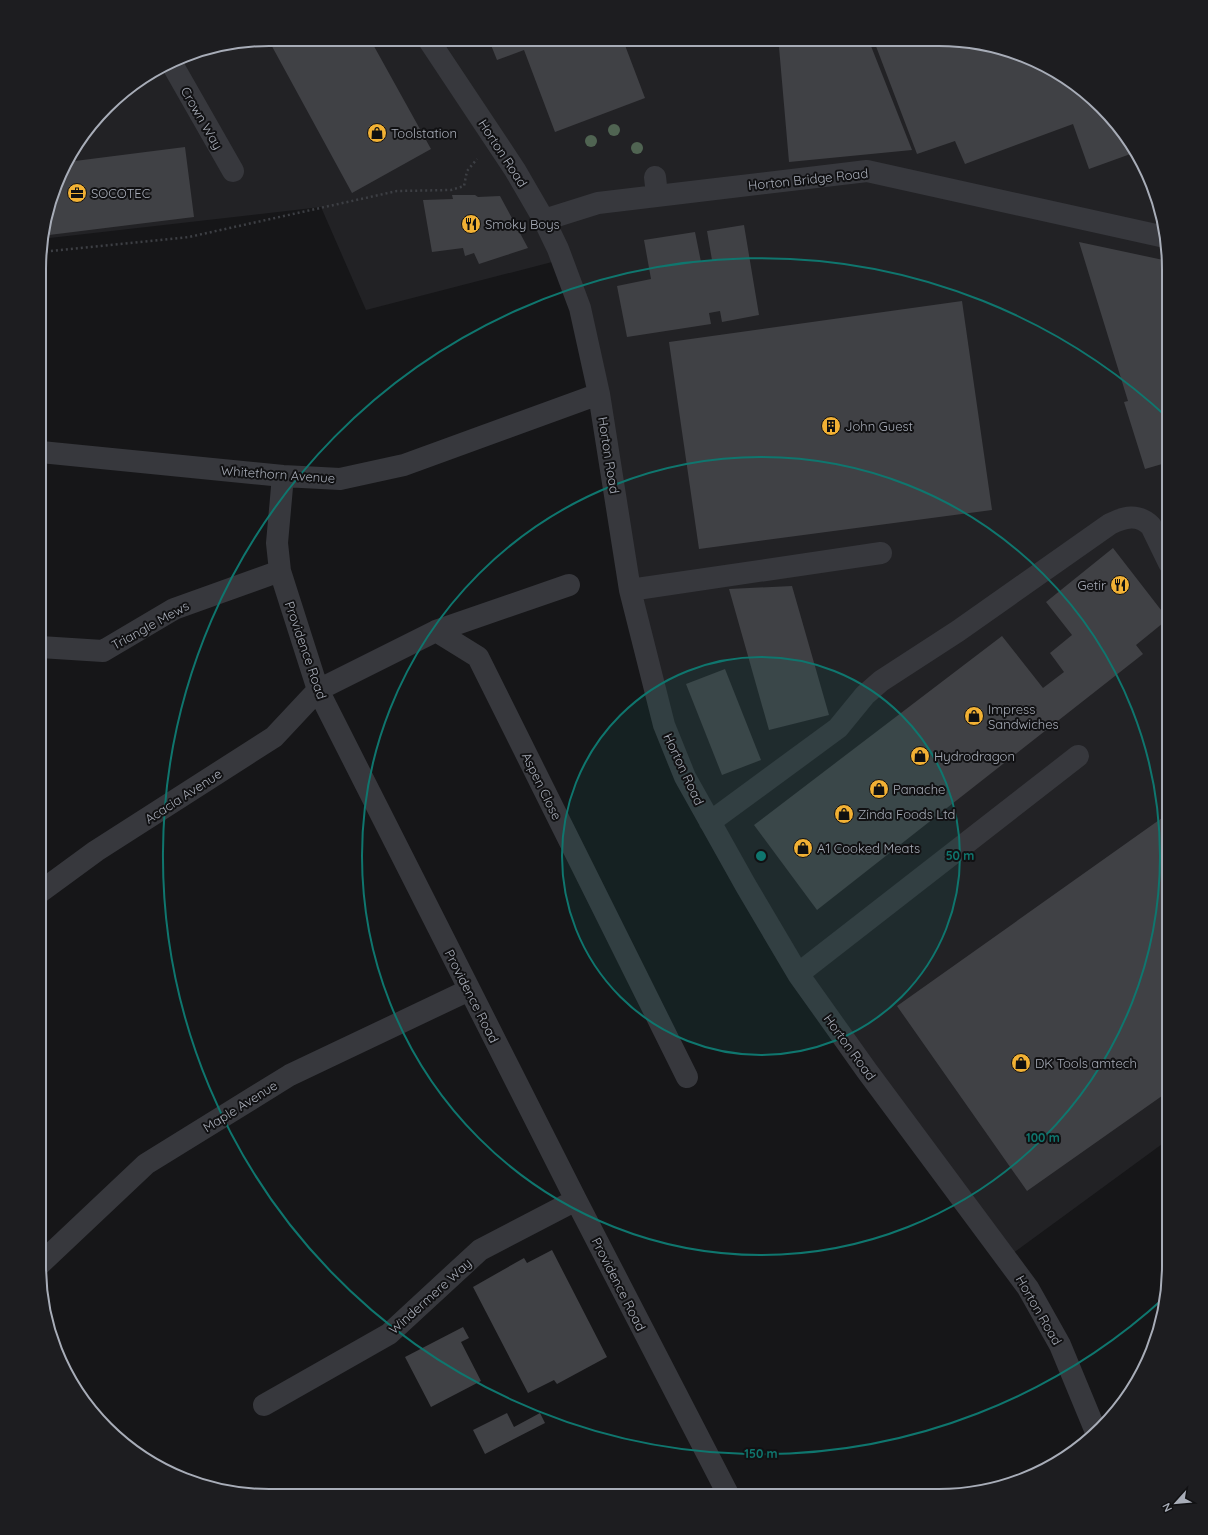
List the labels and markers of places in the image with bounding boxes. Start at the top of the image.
shop icon: Toolstation [366,122,388,144]
place label: Toolstation [391,125,457,141]
office icon: SOCOTEC [66,182,88,204]
place label: SOCOTEC [91,185,151,201]
restaurant icon: Smoky Boys [460,213,482,235]
place label: Smoky Boys [485,216,560,232]
building icon: John Guest [820,415,842,437]
place label: John Guest [845,418,913,434]
restaurant icon: Getir [1109,574,1131,596]
place label: Getir [1077,577,1106,593]
place label: Impress Sandwiches [988,701,1059,732]
shop icon: Impress Sandwiches [963,705,985,727]
shop icon: Hydrodragon [909,745,931,767]
place label: Hydrodragon [934,748,1015,764]
shop icon: Panache [868,778,890,800]
place label: Panache [893,781,945,797]
shop icon: Zinda Foods Ltd [833,803,855,825]
place label: Zinda Foods Ltd [858,806,955,822]
shop icon: A1 Cooked Meats [792,837,814,859]
place label: A1 Cooked Meats [817,840,920,856]
centre of rings [754,849,768,863]
shop icon: DK Tools amtech [1010,1052,1032,1074]
place label: DK Tools amtech [1035,1055,1137,1071]

